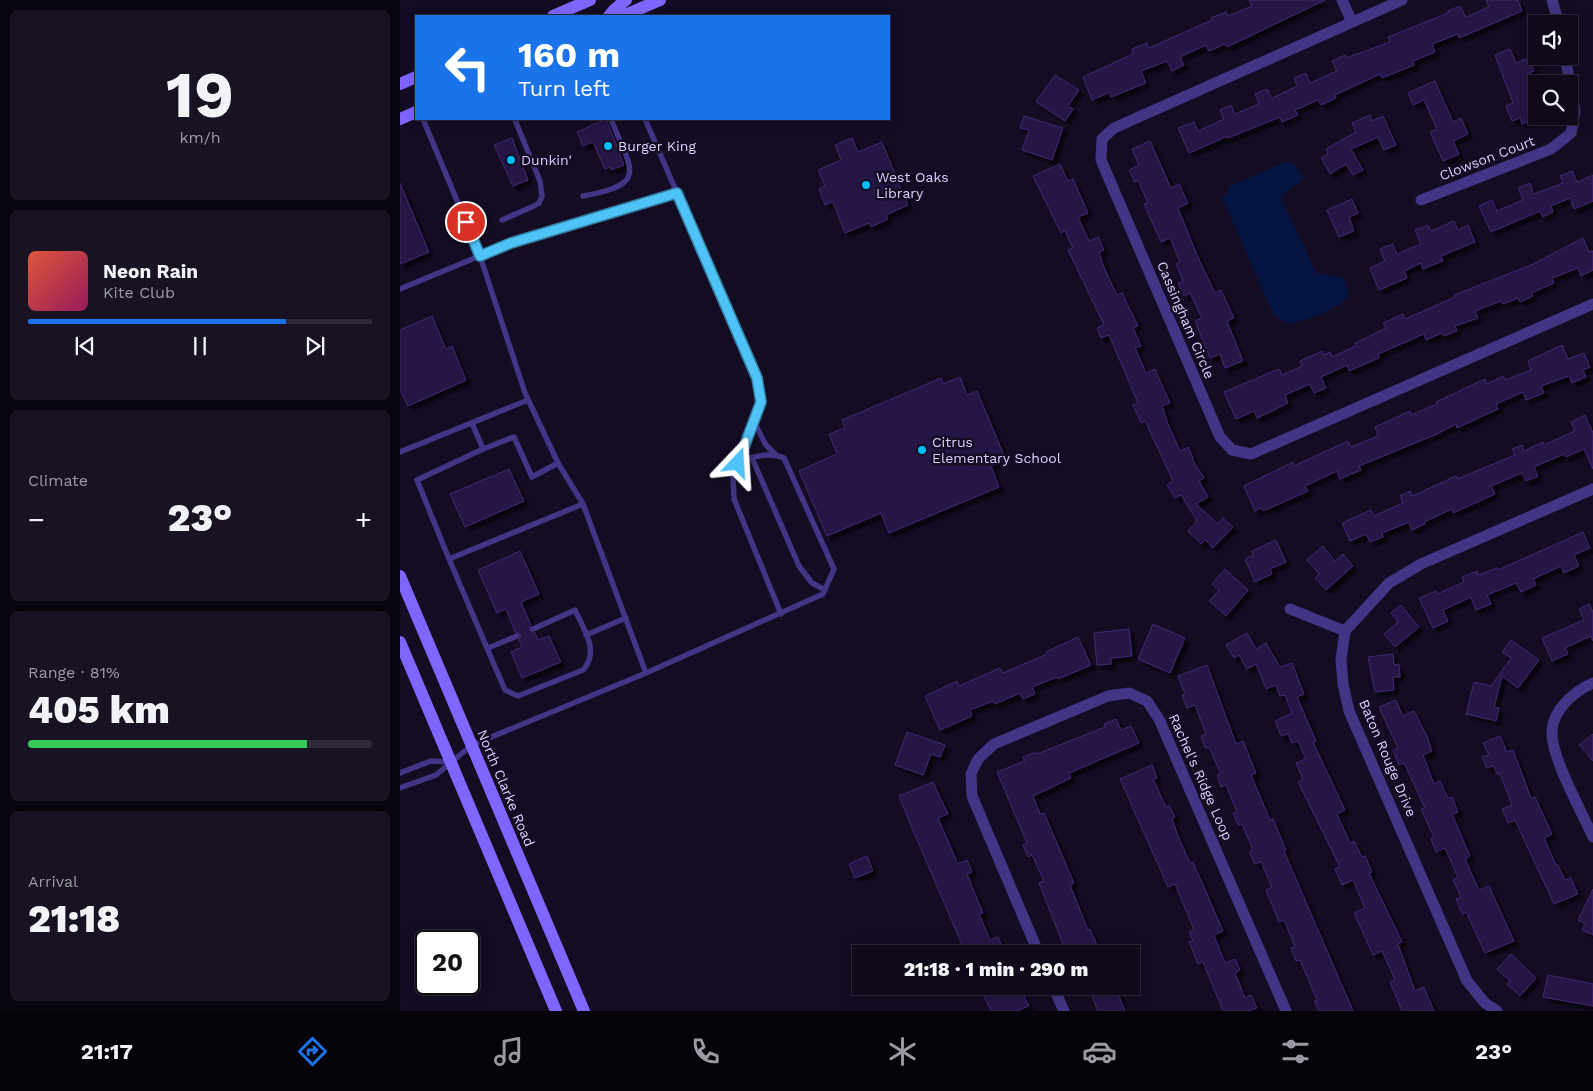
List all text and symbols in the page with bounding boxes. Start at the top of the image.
map controls [1528,15,1578,125]
button: sound [1528,15,1578,65]
text: 160 m [518,34,620,76]
icon: left [435,35,500,100]
text: 19 [166,57,234,133]
button: search [1528,75,1578,125]
text: Turn left [518,76,610,101]
text: km/h [179,128,221,147]
street label: Clowson Court [1437,132,1537,184]
place label: Burger King [618,138,696,154]
marker: Burger King [602,140,614,152]
place label: Dunkin' [521,152,572,168]
marker: Dunkin' [505,154,517,166]
place label: West Oaks Library [876,169,949,201]
marker: West Oaks Library [860,179,872,191]
pin [445,201,487,243]
icon: arrive [452,208,480,236]
street label: Cassingham Circle [1154,259,1218,381]
text: Neon Rain [103,260,198,283]
text: Kite Club [103,283,175,302]
icon: previous [71,332,99,360]
icon: pause [186,332,214,360]
icon: next [301,332,329,360]
place label: Citrus Elementary School [932,434,1062,466]
position arrow [711,436,763,488]
marker: Citrus Elementary School [916,444,928,456]
text: Climate [28,471,88,490]
text: 23° [168,496,232,540]
text: − [28,503,45,536]
text: + [355,503,372,536]
text: Range · 81% [28,663,120,682]
text: 405 km [28,688,170,732]
street label: Baton Rouge Drive [1356,697,1420,819]
street label: Rachel's Ridge Loop [1166,711,1236,843]
street label: North Clarke Road [474,727,538,849]
text: Arrival [28,872,78,891]
text: 21:18 [28,897,120,941]
speed limit sign: 20 [415,930,480,995]
text: 21:18 · 1 min · 290 m [904,958,1088,981]
icon: directions [295,1034,330,1069]
icon: music [491,1034,526,1069]
icon: phone [688,1034,723,1069]
icon: climate [885,1034,920,1069]
icon: car [1082,1034,1117,1069]
icon: filters [1278,1034,1313,1069]
text: 21:17 [81,1039,133,1064]
text: 23° [1475,1039,1512,1064]

